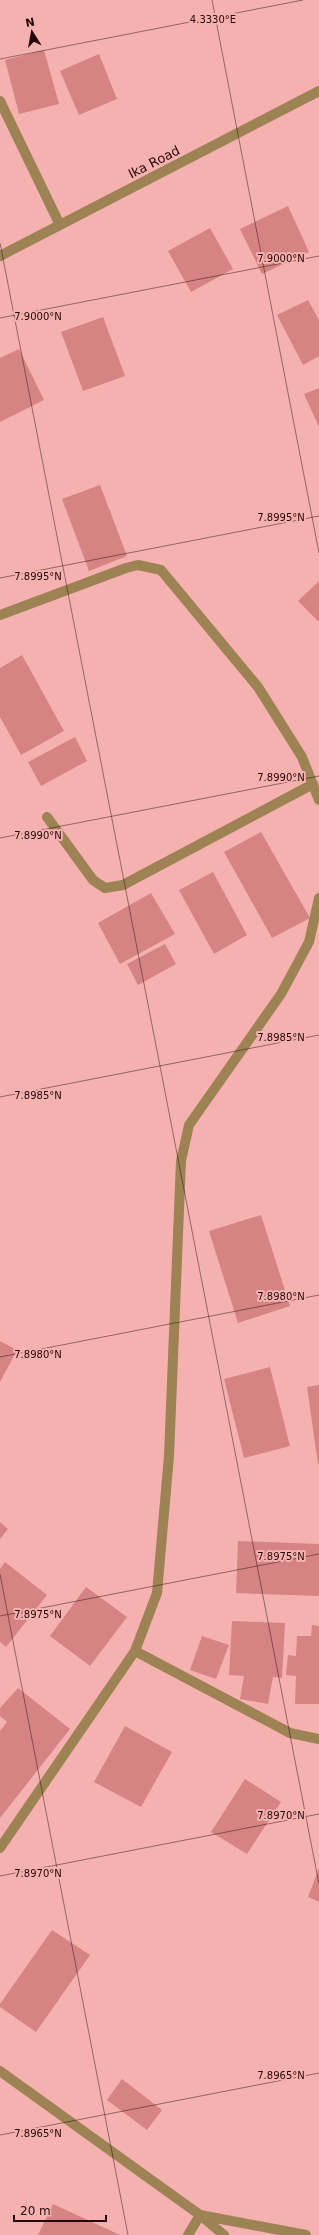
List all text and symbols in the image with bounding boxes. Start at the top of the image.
north arrow [12,12,52,52]
text: 4.3330°E [190,14,236,25]
text: N [24,15,36,30]
street label: Ika Road [126,143,182,181]
text: 7.9000°N [257,253,305,264]
text: 7.9000°N [14,311,62,322]
text: 7.8995°N [257,512,305,523]
text: 7.8995°N [14,571,62,582]
text: 7.8990°N [257,772,305,783]
text: 7.8990°N [14,830,62,841]
text: 7.8985°N [257,1032,305,1043]
text: 7.8985°N [14,1090,62,1101]
text: 7.8980°N [257,1291,305,1302]
text: 7.8980°N [14,1349,62,1360]
text: 7.8975°N [257,1551,305,1562]
text: 7.8975°N [14,1609,62,1620]
text: 7.8970°N [257,1810,305,1821]
text: 7.8970°N [14,1868,62,1879]
text: 7.8965°N [257,2070,305,2081]
text: 7.8965°N [14,2128,62,2139]
scale bar [14,2197,106,2223]
text: 20 m [20,2204,51,2218]

